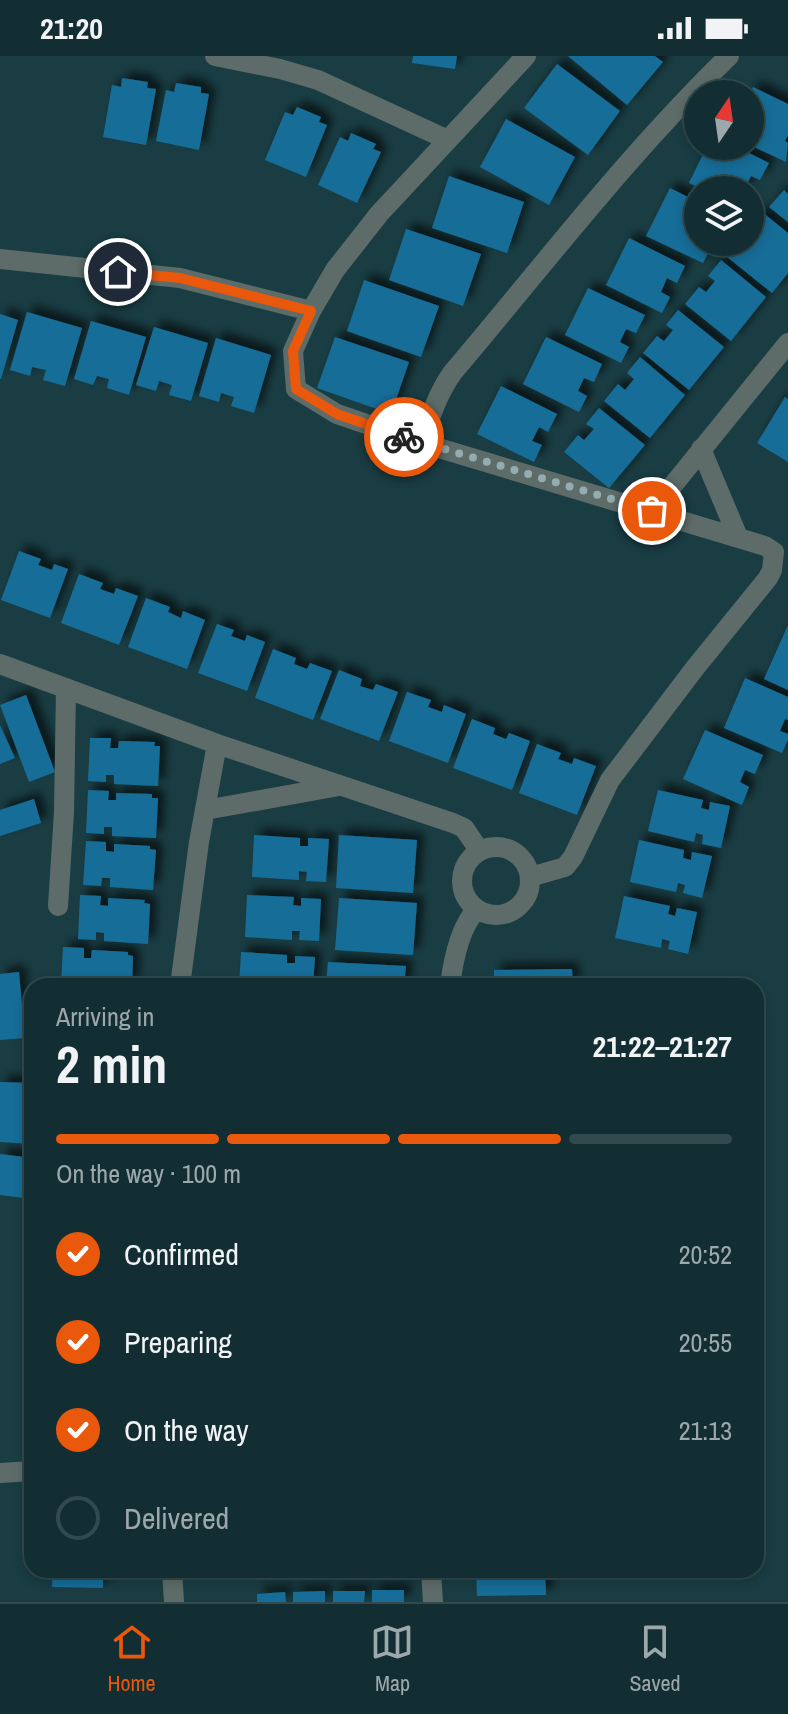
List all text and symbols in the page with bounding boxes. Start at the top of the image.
text: 21:20 [40,8,103,48]
north arrow [684,80,764,160]
map controls [684,80,764,256]
button: layers [684,176,764,256]
pin [84,238,152,306]
icon: home [96,250,140,294]
courier [364,397,444,477]
icon: bike [382,415,426,459]
pin [618,477,686,545]
icon: bag [630,489,674,533]
text: Arriving in [56,999,154,1034]
text: 21:22–21:27 [593,1026,732,1066]
text: 2 min [56,1029,167,1099]
text: On the way · 100 m [56,1156,241,1191]
icon: check [56,1232,100,1276]
text: Confirmed [124,1234,239,1274]
text: 20:52 [679,1237,732,1272]
icon: check [56,1320,100,1364]
text: Preparing [124,1322,232,1362]
text: 20:55 [679,1325,732,1360]
icon: check [56,1408,100,1452]
text: On the way [124,1410,248,1450]
text: 21:13 [679,1413,732,1448]
text: Delivered [124,1498,229,1538]
tab: Home [107,1620,156,1698]
tab: Map [370,1620,414,1698]
tab: Saved [629,1620,681,1698]

